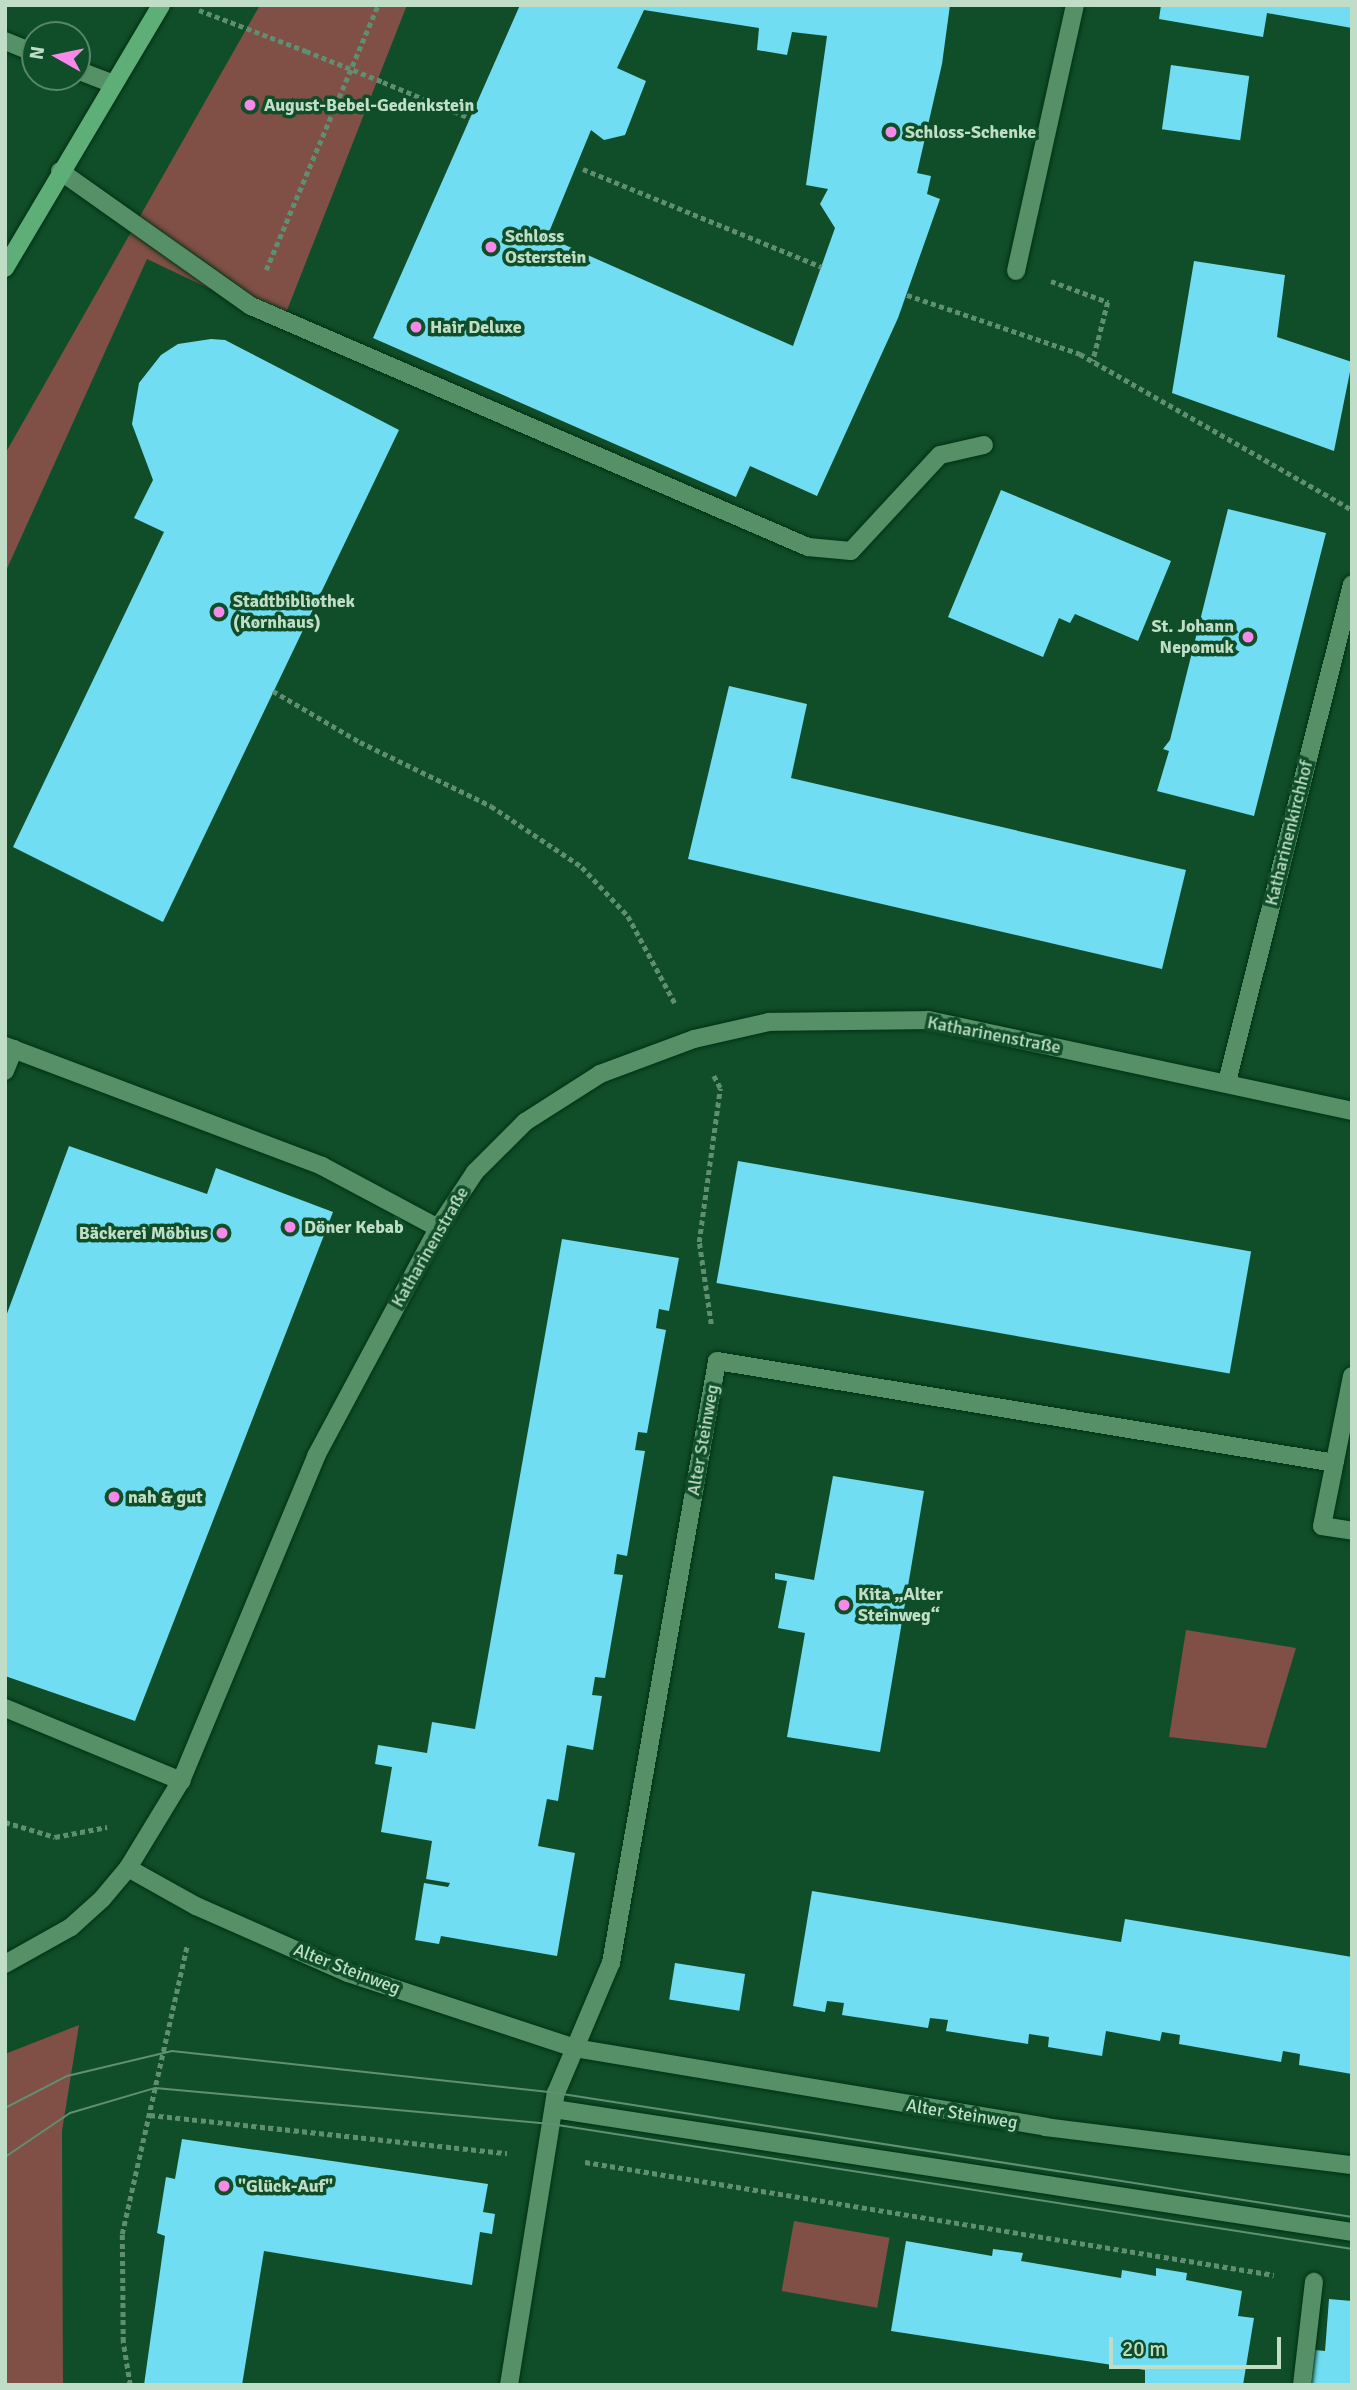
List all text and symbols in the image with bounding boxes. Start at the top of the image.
north arrow [21,21,91,91]
text: N [24,45,50,61]
place label: August-Bebel-Gedenkstein [264,94,474,116]
marker: August-Bebel-Gedenkstein [242,97,258,113]
place label: Schloss-Schenke [905,121,1036,143]
marker: Schloss-Schenke [883,124,899,140]
place label: Schloss Osterstein [505,226,586,268]
marker: Schloss Osterstein [483,239,499,255]
place label: Hair Deluxe [430,316,522,338]
marker: Hair Deluxe [408,319,424,335]
place label: Stadtbibliothek (Kornhaus) [233,591,355,634]
marker: Stadtbibliothek (Kornhaus) [211,604,227,620]
place label: St. Johann Nepomuk [1152,616,1234,658]
marker: St. Johann Nepomuk [1240,629,1256,645]
street label: Katharinenkirchhof [1261,758,1317,908]
street label: Katharinenstraße [925,1011,1063,1059]
street label: Katharinenstraße [387,1183,473,1311]
place label: Döner Kebab [304,1216,404,1238]
marker: Döner Kebab [282,1219,298,1235]
place label: Bäckerei Möbius [79,1222,208,1244]
marker: Bäckerei Möbius [214,1225,230,1241]
street label: Alter Steinweg [683,1383,723,1497]
place label: nah & gut [128,1486,203,1508]
marker: nah & gut [106,1489,122,1505]
place label: Kita „Alter Steinweg“ [858,1584,943,1626]
marker: Kita „Alter Steinweg“ [836,1597,852,1613]
street label: Alter Steinweg [291,1939,403,1999]
street label: Alter Steinweg [905,2095,1019,2133]
place label: "Glück-Auf" [238,2175,333,2197]
marker: "Glück-Auf" [216,2178,232,2194]
scale bar [1112,2324,1284,2368]
text: 20 m [1122,2336,1166,2362]

